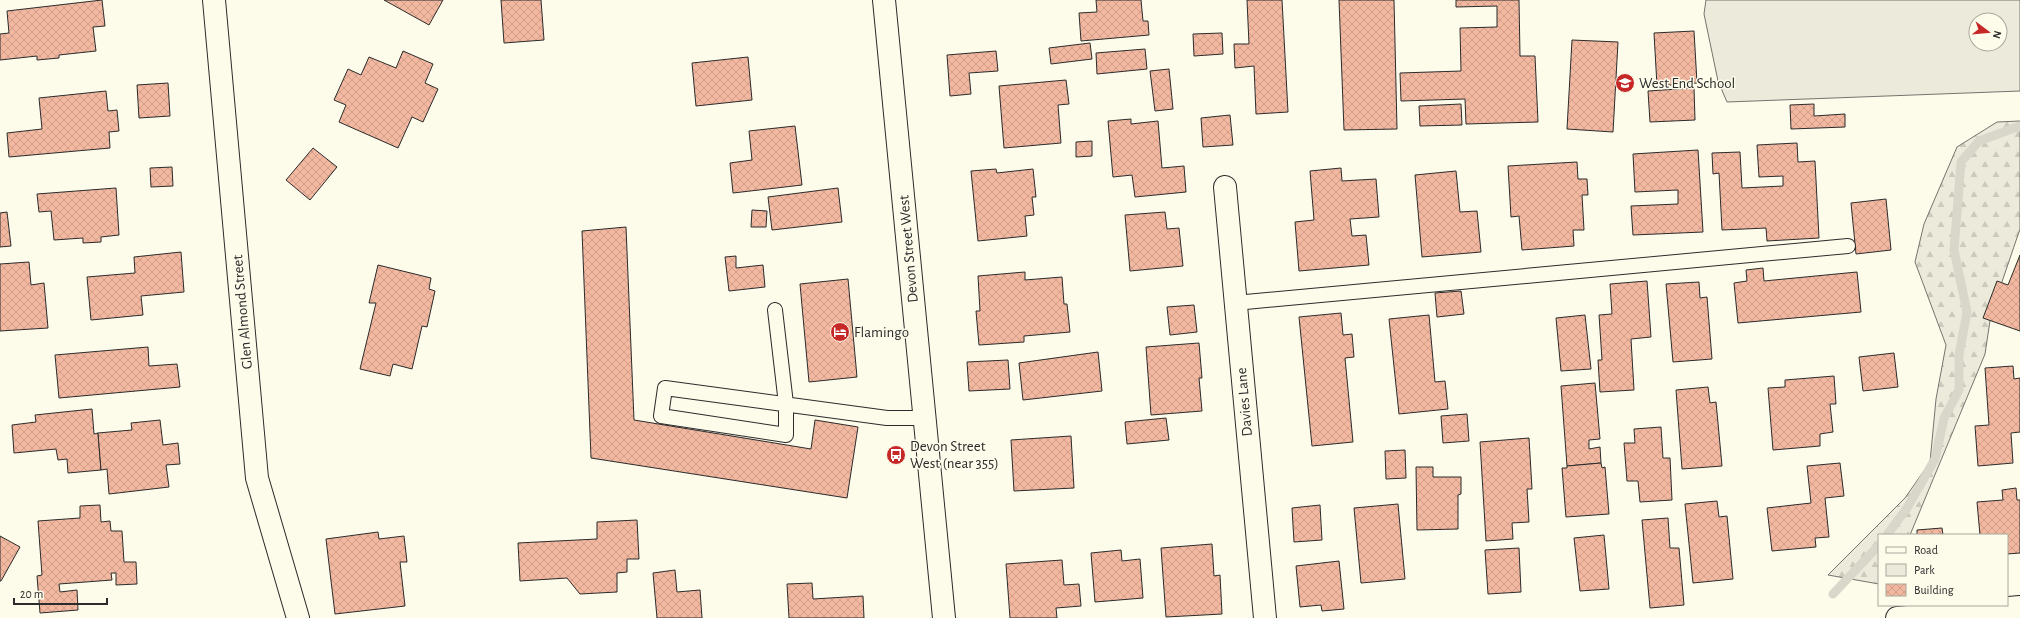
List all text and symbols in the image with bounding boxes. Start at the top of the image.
north arrow [1968,12,2008,52]
text: N [1991,29,2003,40]
school or university icon: West End School [1614,72,1636,94]
place label: West End School [1639,76,1735,91]
street label: Devon Street West [896,194,921,303]
street label: Glen Almond Street [230,254,255,370]
hotel icon: Flamingo [829,321,851,343]
place label: Flamingo [854,325,909,340]
street label: Davies Lane [1234,367,1255,437]
place label: Devon Street West (near 355) [910,439,999,471]
bus stop icon: Devon Street West (near 355) [885,444,907,466]
legend [1878,534,2008,606]
text: Road [1914,544,1938,556]
text: Park [1914,564,1935,576]
scale bar [14,580,107,606]
text: Building [1914,584,1954,596]
text: 20 m [20,588,43,600]

